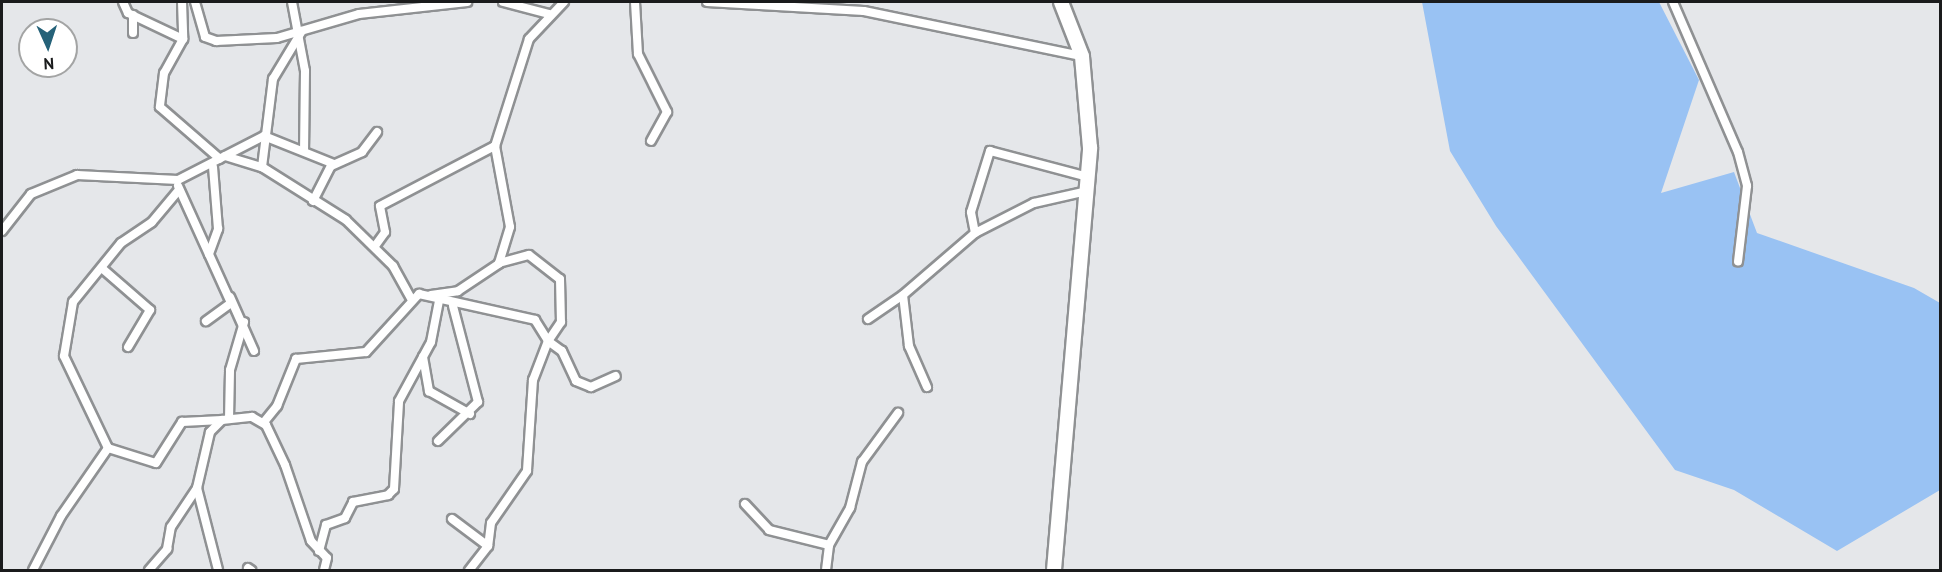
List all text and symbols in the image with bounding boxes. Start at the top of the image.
north arrow [18,18,78,78]
text: N [43,54,55,74]

